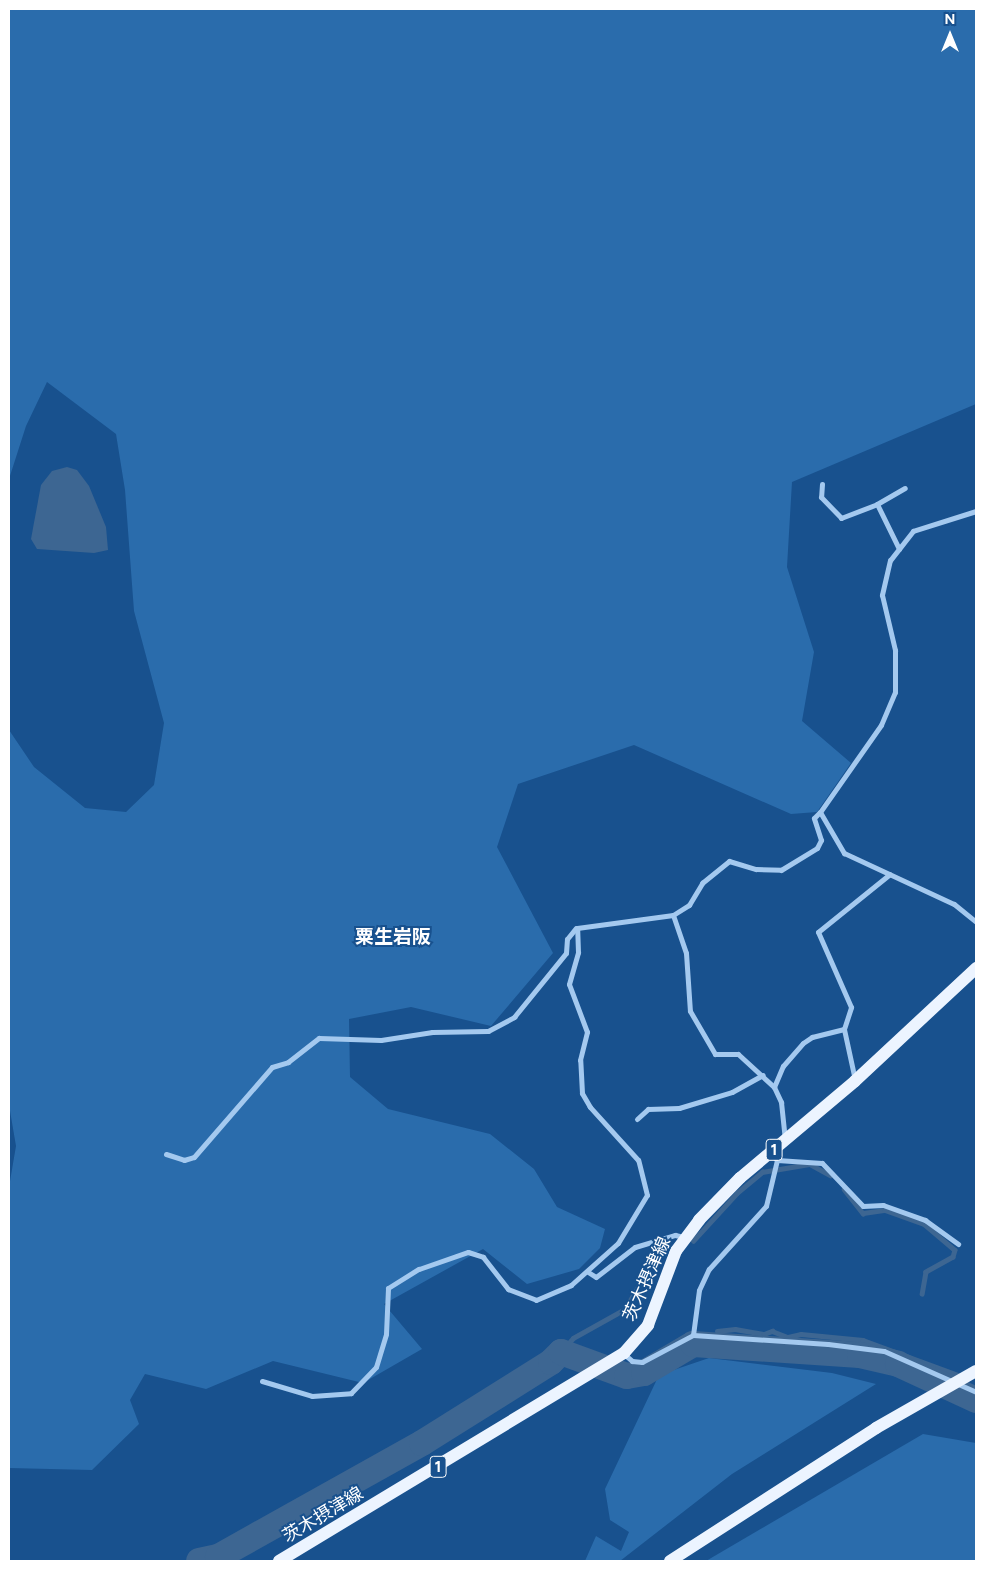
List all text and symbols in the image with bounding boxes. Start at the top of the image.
north arrow [925,10,975,60]
text: N [945,11,955,28]
district label: 粟生岩阪 [355,926,431,948]
road number: 1 [765,1136,783,1164]
street label: 茨木摂津線 [619,1233,675,1325]
road number: 1 [429,1454,447,1480]
street label: 茨木摂津線 [279,1483,367,1547]

